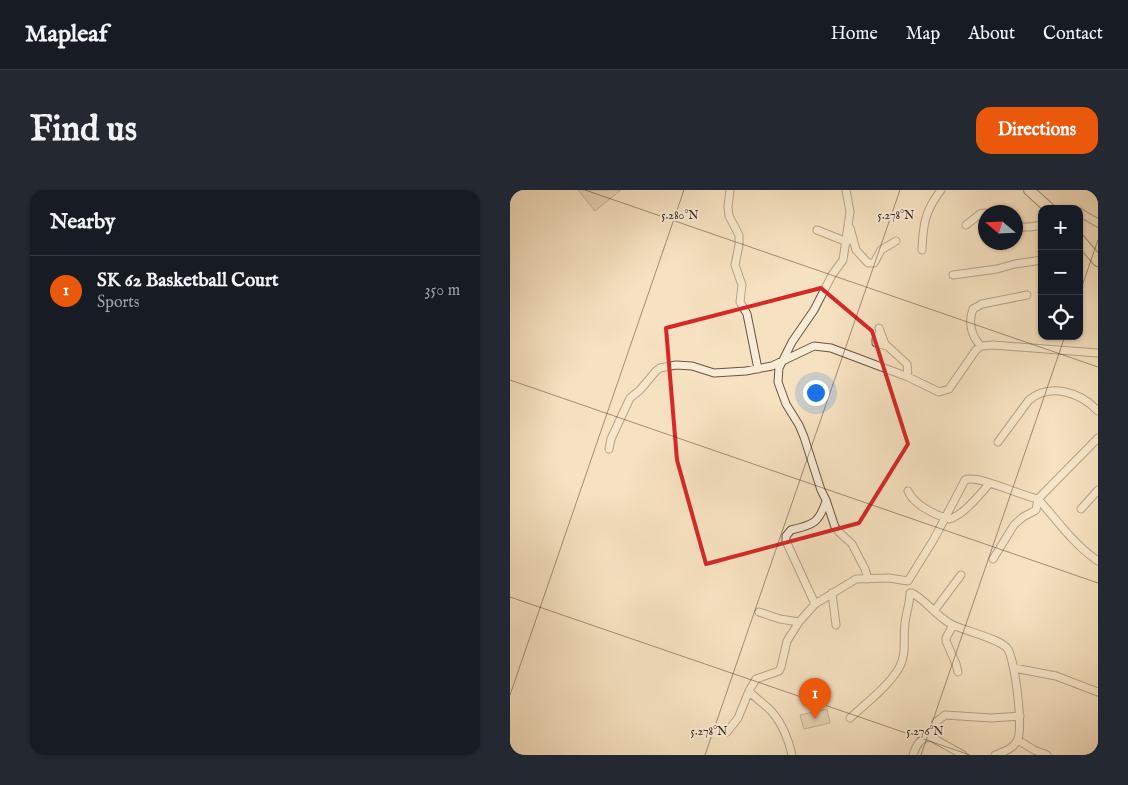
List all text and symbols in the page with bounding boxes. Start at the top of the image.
text: Mapleaf [25,19,107,50]
text: Home [831,23,878,46]
text: Map [906,23,940,46]
text: About [968,23,1015,46]
text: Contact [1043,23,1103,46]
button: Directions [976,107,1098,154]
text: Find us [30,108,137,153]
north arrow [978,205,1023,250]
map controls [1038,205,1083,340]
button: + [1038,205,1083,250]
text: 5.280°N [661,208,699,223]
text: 5.278°N [878,208,915,223]
text: Nearby [50,209,115,236]
button: − [1038,250,1083,295]
text: SK 62 Basketball Court [97,269,278,293]
text: 1 [63,281,69,301]
text: 350 m [425,281,460,301]
text: Sports [97,293,139,313]
button: locate [1038,295,1083,340]
your location [803,380,829,406]
pin: 1 [799,678,831,719]
text: 5.278°N [691,724,728,739]
text: 5.276°N [906,724,944,739]

